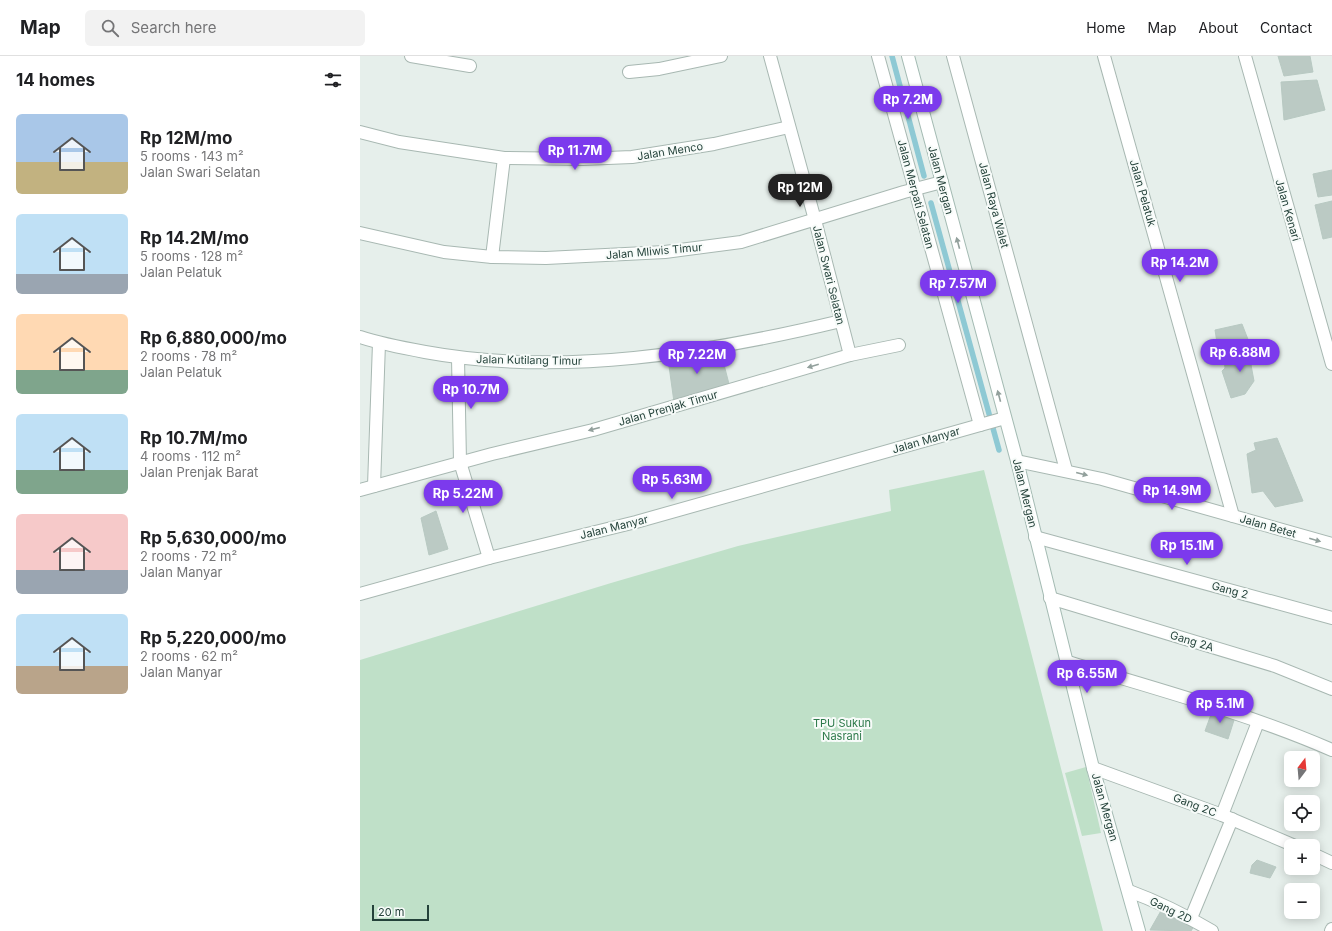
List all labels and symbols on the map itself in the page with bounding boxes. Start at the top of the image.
pin: Rp 7.2M [871,86,945,120]
pin: Rp 11.7M [534,137,616,171]
street label: Jalan Merpati Selatan [895,138,937,250]
street label: Jalan Menco [636,139,704,163]
street label: Jalan Mergan [925,144,957,216]
street label: Jalan Pelatuk [1127,158,1159,228]
street label: Jalan Raya Walet [976,160,1012,250]
pin: Rp 12M [767,174,833,208]
street label: Jalan Kenari [1272,177,1304,243]
street label: Jalan Swari Selatan [810,224,848,326]
one-way arrow [955,237,961,249]
street label: Jalan Mliwis Timur [605,240,703,262]
pin: Rp 14.2M [1139,249,1221,283]
pin: Rp 7.57M [917,270,999,304]
pin: Rp 6.88M [1199,339,1281,373]
pin: Rp 7.22M [656,341,738,375]
street label: Jalan Kutilang Timur [476,352,582,368]
one-way arrow [807,363,819,369]
pin: Rp 10.7M [430,376,512,410]
street label: Jalan Prenjak Timur [617,387,719,429]
one-way arrow [996,390,1002,402]
street label: Jalan Manyar [891,424,961,456]
one-way arrow [588,426,600,432]
street label: Jalan Mergan [1010,457,1040,529]
pin: Rp 5.63M [631,466,713,500]
one-way arrow [1076,472,1089,478]
pin: Rp 14.9M [1131,477,1213,511]
pin: Rp 5.22M [422,480,504,514]
street label: Jalan Betet [1238,511,1298,541]
street label: Jalan Manyar [578,512,650,542]
pin: Rp 15.1M [1146,532,1228,566]
one-way arrow [1310,537,1322,543]
street label: Gang 2 [1210,578,1250,602]
street label: Gang 2A [1168,628,1216,654]
pin: Rp 6.55M [1046,660,1128,694]
pin: Rp 5.1M [1183,690,1257,724]
park label: TPU Sukun Nasrani [813,716,871,743]
north arrow [1284,751,1320,787]
street label: Jalan Mergan [1089,771,1121,843]
street label: Gang 2C [1171,790,1219,820]
street label: Gang 2D [1148,894,1195,926]
scale bar [372,903,429,922]

